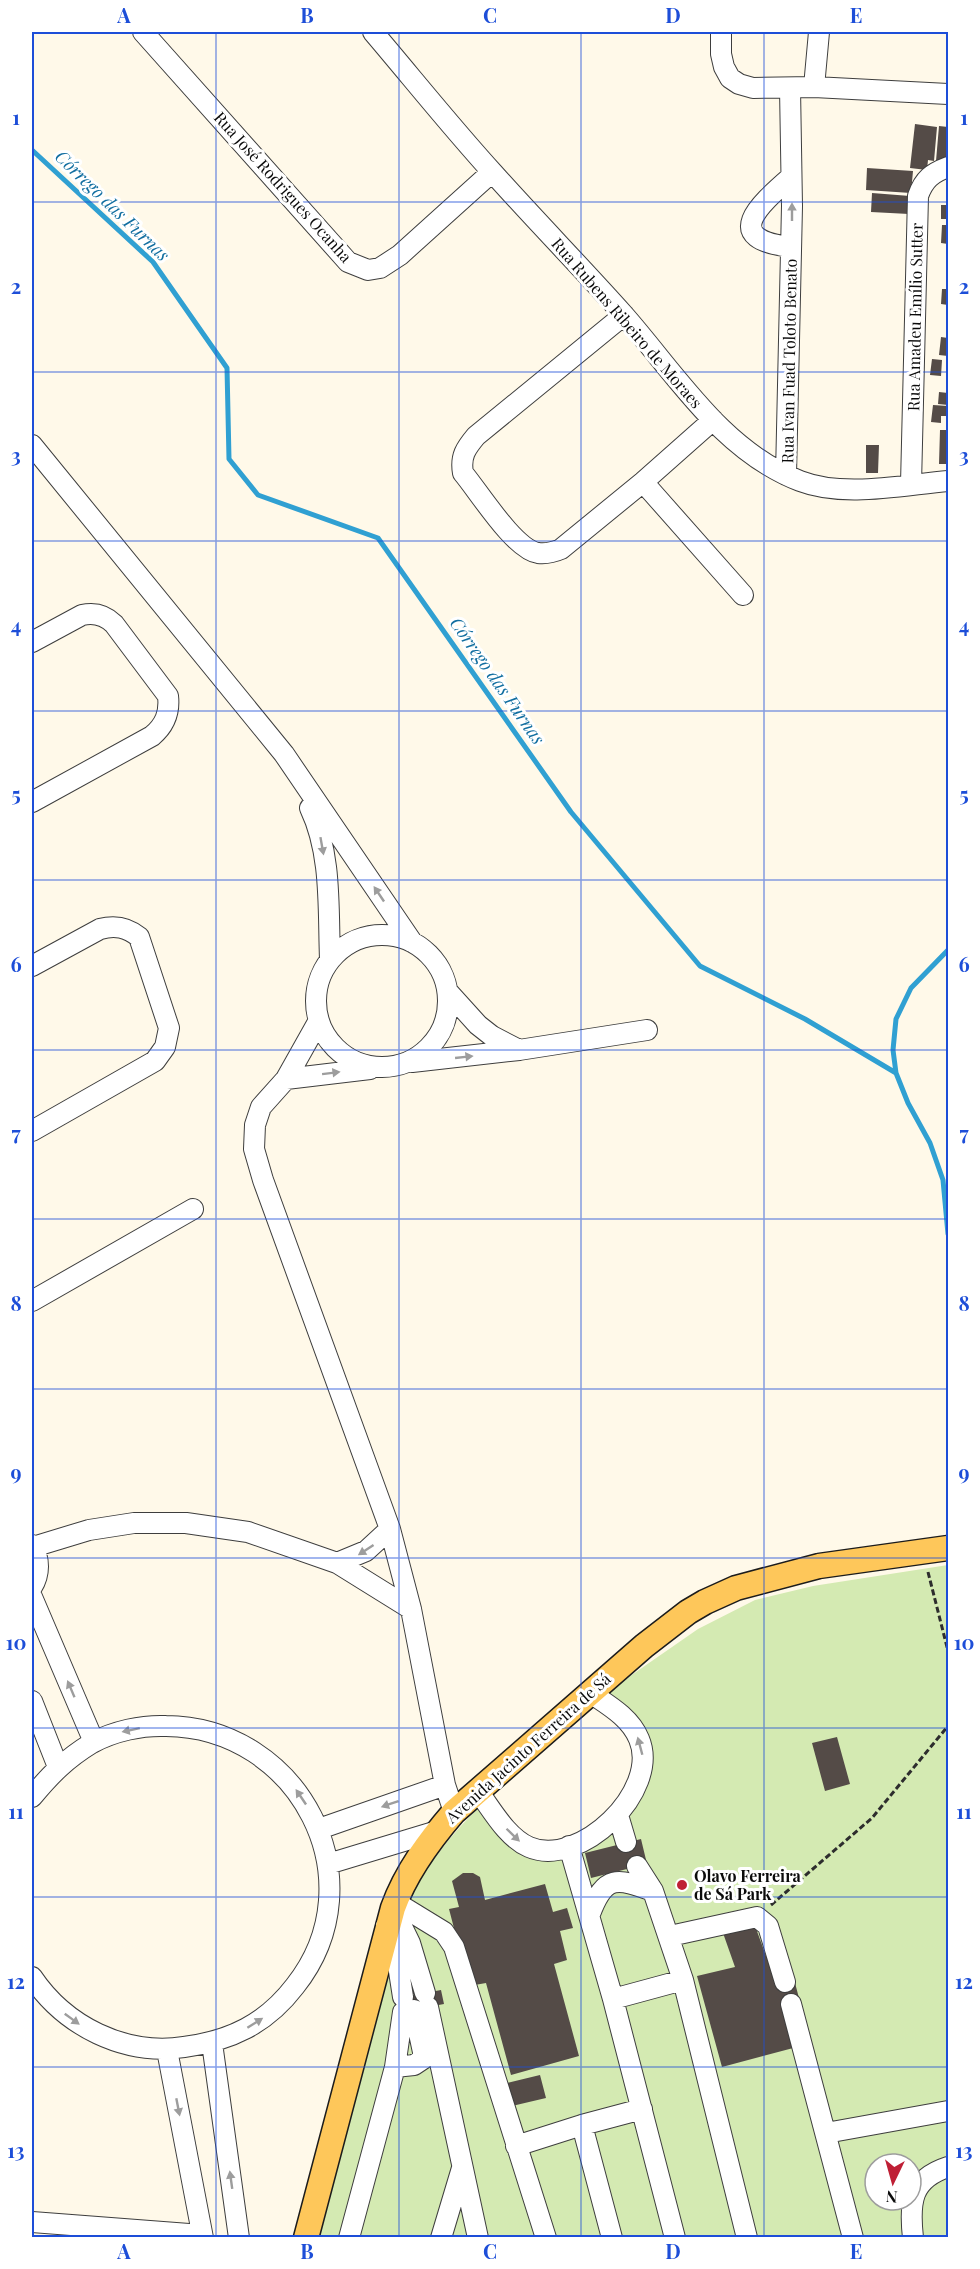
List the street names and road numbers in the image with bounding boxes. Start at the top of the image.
street label: Rua José Rodrigues Ocanha [210,107,357,267]
street label: Rua Amadeu Emílio Sutter [902,223,927,411]
street label: Rua Rubens Ribeiro de Moraes [547,233,707,412]
street label: Rua Ivan Fuad Toloto Benato [776,258,801,463]
street label: Avenida Jacinto Ferreira de Sá [440,1668,615,1828]

